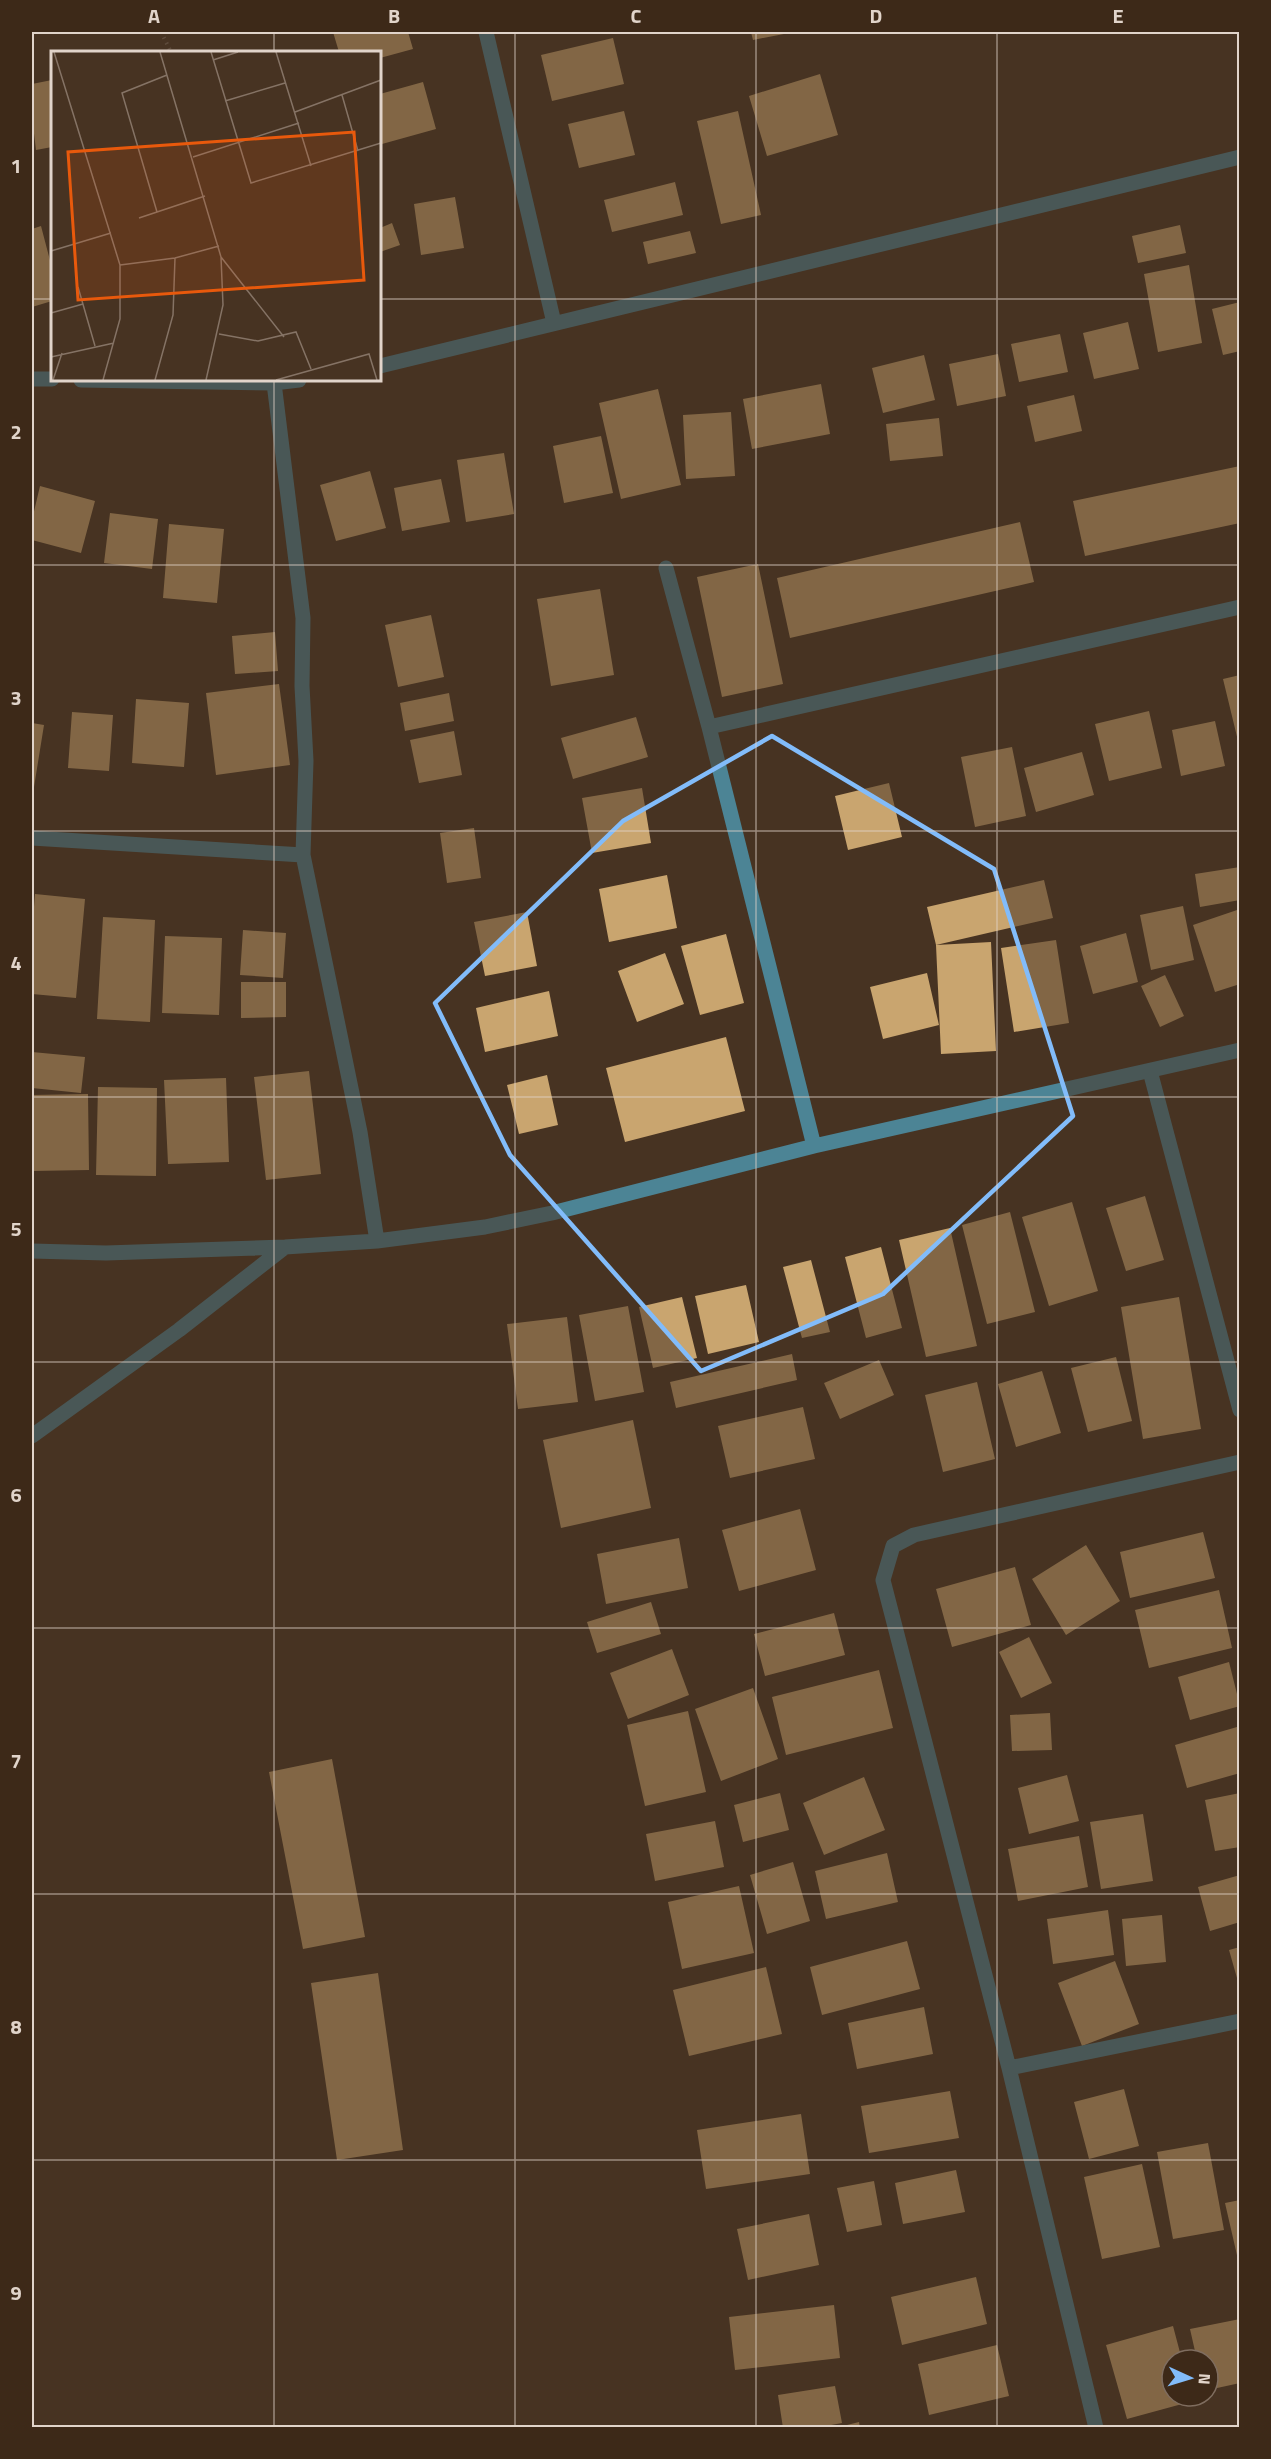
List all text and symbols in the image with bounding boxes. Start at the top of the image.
text: A [148,0,160,31]
text: B [388,0,400,31]
text: C [631,0,642,31]
text: D [870,0,882,31]
text: E [1112,0,1124,31]
inset map [51,51,381,381]
text: 1 [10,150,22,181]
text: 2 [10,416,22,447]
text: 3 [10,682,22,713]
text: 4 [10,947,22,978]
text: 5 [10,1213,22,1244]
text: 6 [10,1479,22,1510]
text: 7 [10,1745,22,1776]
text: 8 [10,2011,22,2042]
text: 9 [10,2277,22,2308]
north arrow [1160,2348,1220,2408]
text: N [1193,2373,1217,2385]

